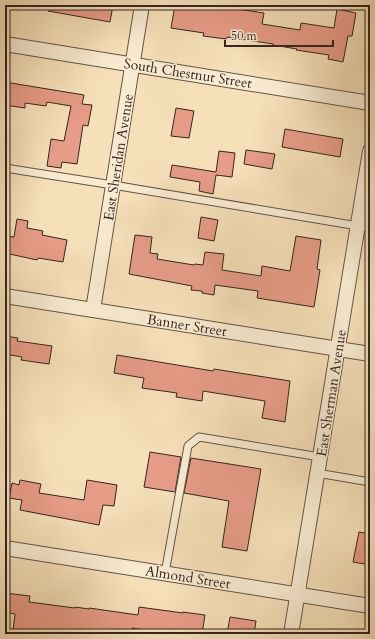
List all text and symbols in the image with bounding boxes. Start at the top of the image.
scale bar [225,22,333,48]
text: 50 m [231,28,258,44]
street label: South Chestnut Street [122,54,254,93]
street label: East Sheridan Avenue [99,92,138,222]
street label: Banner Street [146,310,229,341]
street label: East Sherman Avenue [312,328,351,458]
street label: Almond Street [144,561,232,594]

